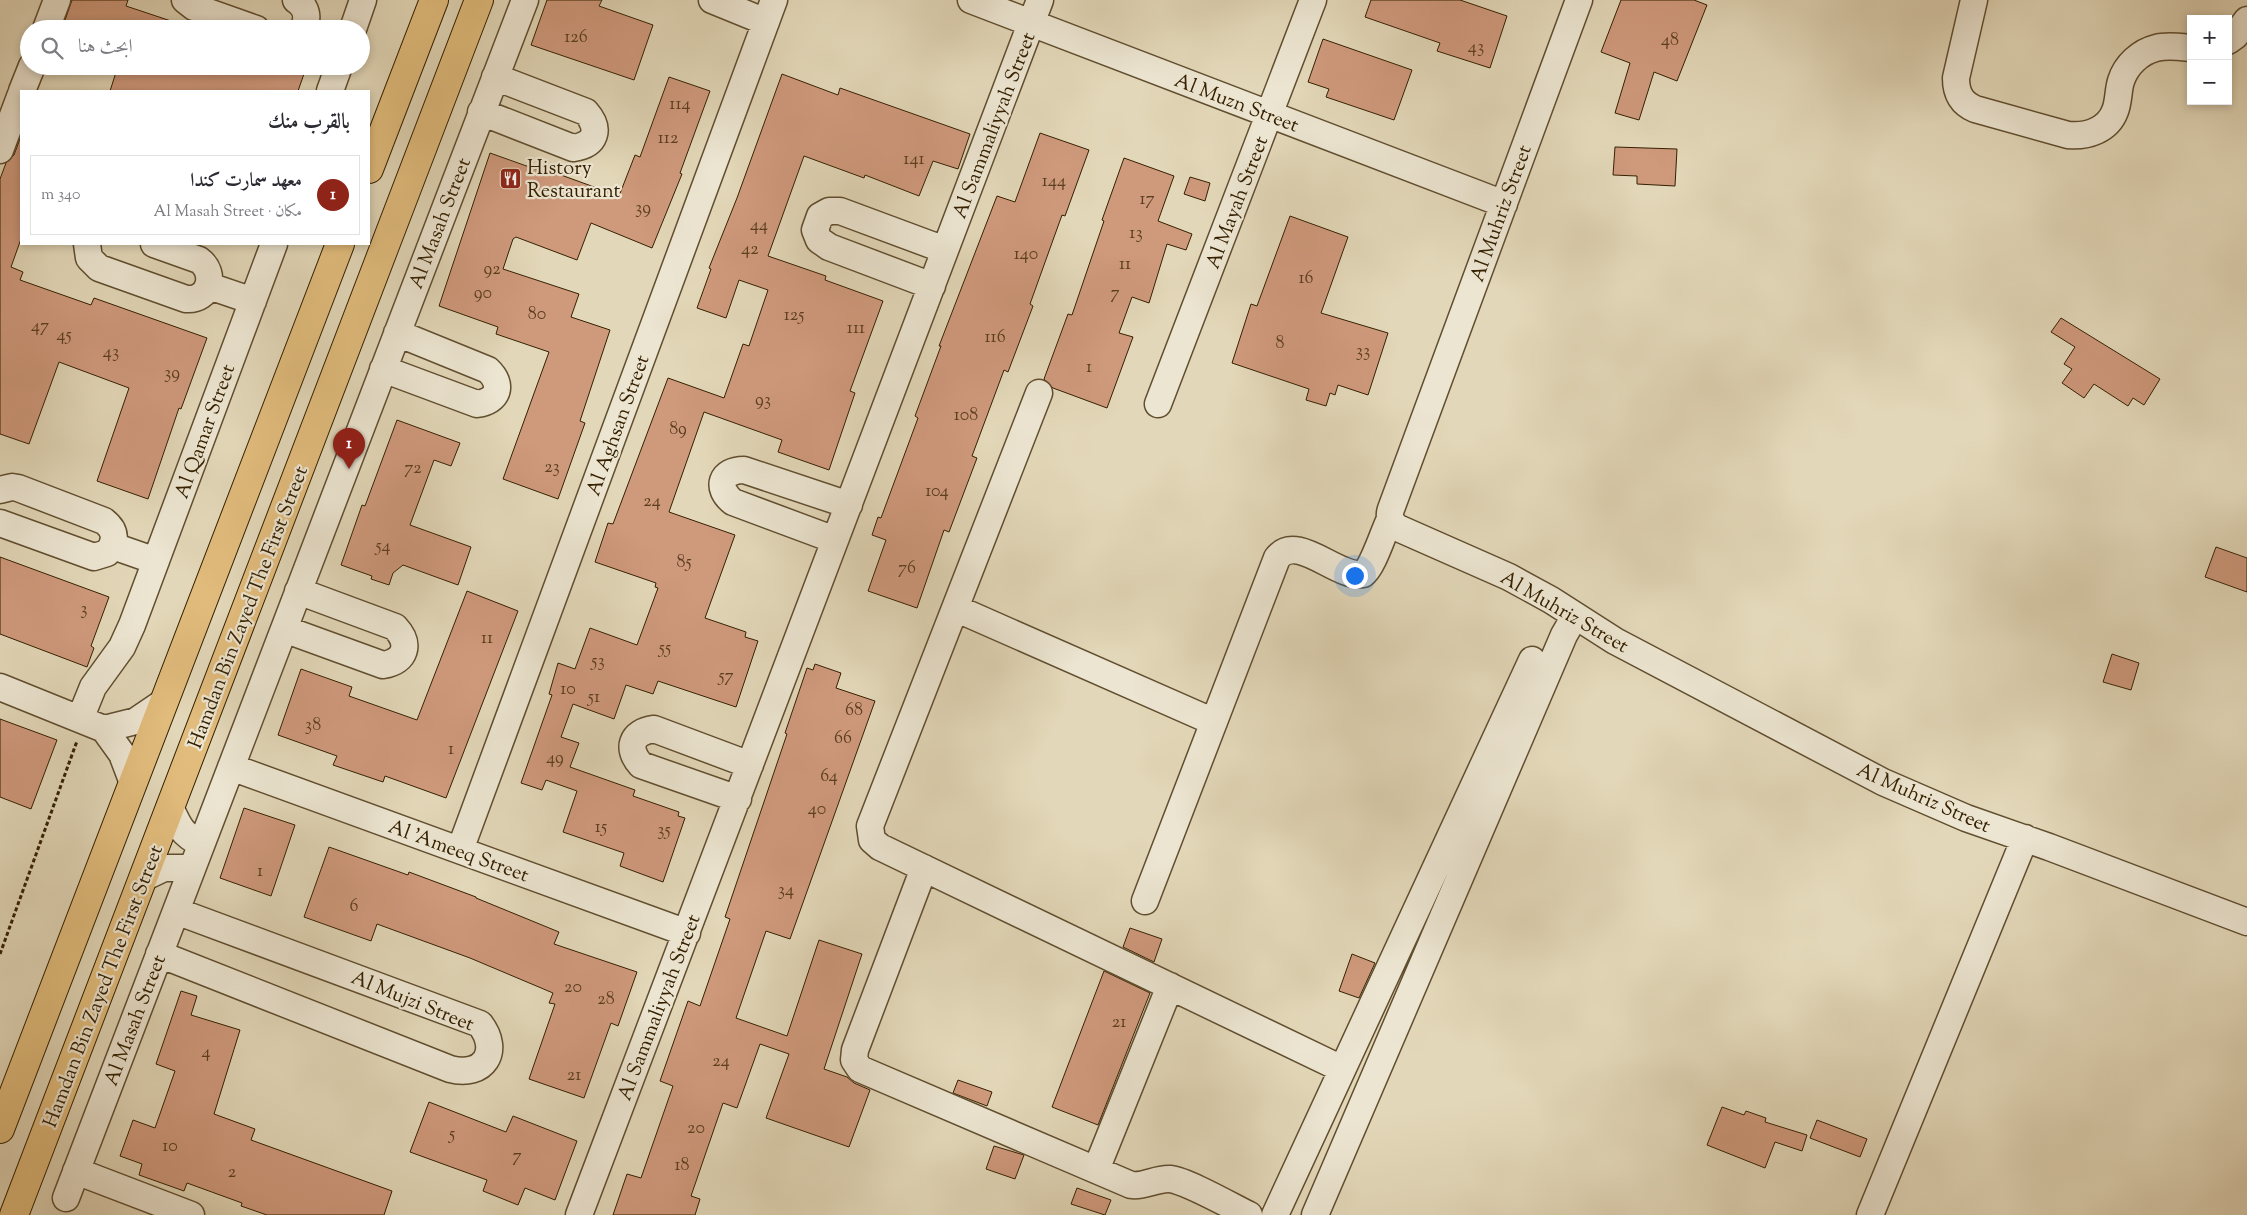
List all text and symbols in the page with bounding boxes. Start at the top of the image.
map controls [2187,15,2232,105]
button: + [2187,15,2232,60]
search box [20,20,370,75]
house number: 126 [564,25,588,51]
street label: Al Sammaliyyah Street [946,28,1044,223]
house number: 48 [1661,28,1679,54]
icon: search [38,34,66,62]
text: ابحث هنا [78,34,133,61]
house number: 43 [1468,35,1484,61]
button: − [2187,60,2232,105]
street label: Al Muzn Street [1170,67,1303,141]
house number: 114 [669,92,691,118]
text: بالقرب منك [268,108,350,138]
house number: 112 [658,126,679,152]
street label: Al Mayah Street [1200,132,1277,274]
street label: Al Muhriz Street [1464,141,1541,286]
house number: 141 [903,147,925,173]
street label: Al Masah Street [403,154,480,294]
place label: History Restaurant [527,155,621,207]
restaurant icon: History Restaurant [499,166,523,190]
text: معهد سمارت كندا [190,168,302,195]
house number: 144 [1042,169,1066,195]
text: 340 m [41,184,81,207]
text: 1 [330,184,336,207]
house number: 17 [1139,187,1155,213]
house number: 39 [635,196,651,222]
text: مكان · Al Masah Street [154,201,302,224]
house number: 44 [750,213,768,239]
house number: 13 [1129,221,1143,247]
house number: 42 [741,237,759,263]
house number: 140 [1014,242,1038,268]
house number: 11 [1119,252,1131,278]
house number: 92 [483,257,501,283]
house number: 16 [1298,266,1314,292]
house number: 90 [474,281,492,307]
house number: 7 [1110,281,1120,307]
house number: 80 [528,302,546,328]
house number: 125 [784,303,804,329]
house number: 47 [31,314,49,340]
house number: 111 [847,316,865,342]
house number: 45 [56,323,72,349]
house number: 116 [984,325,1006,351]
house number: 8 [1276,331,1285,357]
house number: 33 [1356,339,1370,365]
house number: 43 [103,340,119,366]
street label: Al Aghsan Street [580,351,658,500]
house number: 1 [1086,355,1092,381]
house number: 39 [164,361,180,387]
street label: Al Qamar Street [169,361,244,503]
house number: 93 [755,388,771,414]
house number: 108 [954,403,978,429]
house number: 89 [669,417,687,443]
pin: 1 [333,428,365,469]
house number: 23 [544,455,560,481]
house number: 72 [404,456,422,482]
street label: Hamdan Bin Zayed The First Street [182,462,317,753]
house number: 104 [925,479,949,505]
house number: 24 [643,489,661,515]
house number: 54 [374,534,391,560]
house number: 85 [676,550,692,576]
house number: 76 [898,556,916,582]
your location [1342,563,1368,589]
street label: Al Muhriz Street [1494,565,1633,662]
house number: 3 [80,597,88,623]
house number: 11 [481,626,493,652]
house number: 55 [658,636,671,662]
house number: 53 [590,649,605,675]
house number: 57 [717,664,734,690]
house number: 10 [560,677,576,703]
house number: 51 [587,685,600,711]
house number: 68 [845,698,863,724]
house number: 38 [305,713,321,739]
house number: 66 [834,726,852,752]
house number: 1 [448,737,454,763]
house number: 49 [546,746,564,772]
street label: Al Muhriz Street [1851,757,1995,842]
house number: 64 [820,764,838,790]
house number: 40 [808,797,826,823]
street label: Al 'Ameeq Street [384,814,533,891]
house number: 15 [595,815,607,841]
house number: 35 [657,818,671,844]
street label: Hamdan Bin Zayed The First Street [37,841,172,1132]
house number: 1 [257,859,263,885]
house number: 34 [778,878,794,904]
house number: 6 [350,894,359,920]
street label: Al Sammaliyyah Street [611,910,709,1105]
street label: Al Masah Street [98,951,175,1091]
street label: Al Mujzi Street [346,964,478,1040]
house number: 20 [564,975,582,1001]
house number: 28 [597,987,615,1013]
house number: 21 [1112,1010,1126,1036]
house number: 4 [201,1040,211,1066]
house number: 24 [712,1049,730,1075]
house number: 21 [567,1063,581,1089]
house number: 20 [687,1116,705,1142]
house number: 5 [448,1122,455,1148]
house number: 10 [162,1134,178,1160]
house number: 7 [512,1144,522,1170]
house number: 18 [674,1153,690,1179]
house number: 2 [228,1160,237,1186]

